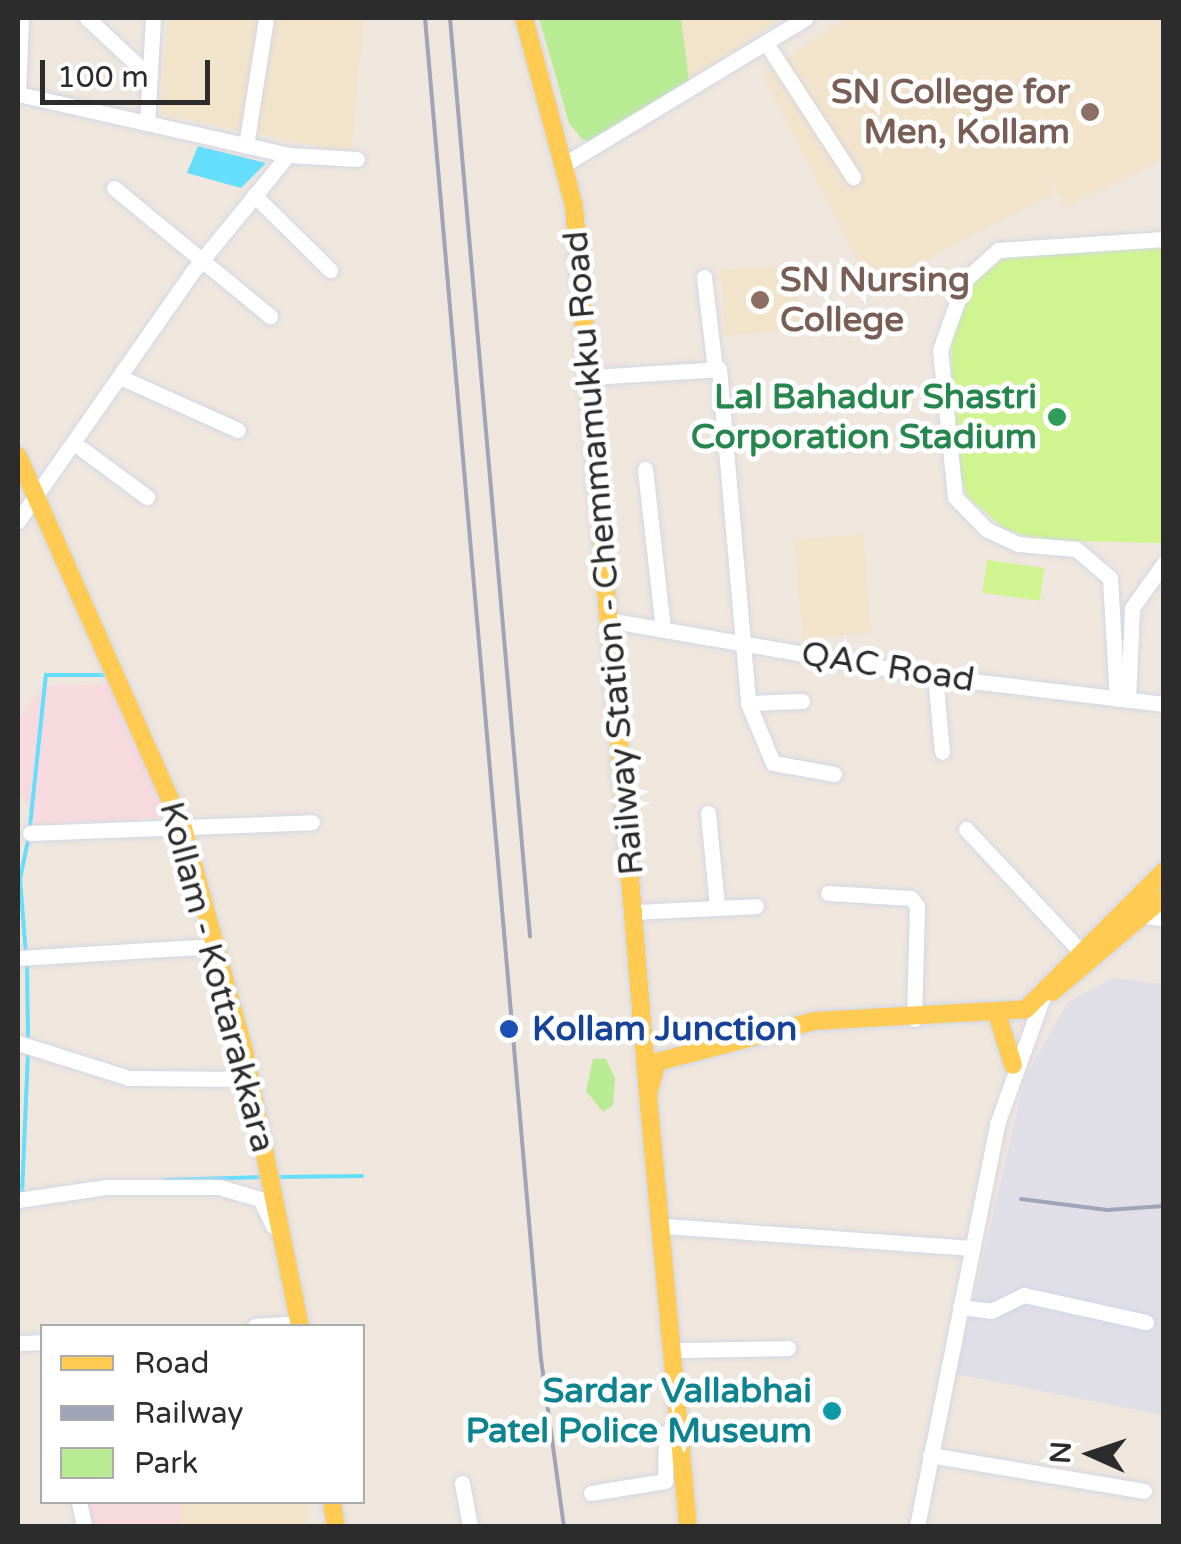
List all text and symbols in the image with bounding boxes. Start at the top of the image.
scale bar [45,40,215,102]
text: 100 m [57,59,149,96]
place label: SN College for Men, Kollam [831,71,1070,153]
marker: SN College for Men, Kollam [1079,101,1101,123]
street label: Railway Station - Chemmamukku Road [555,229,653,877]
place label: SN Nursing College [780,259,970,341]
marker: SN Nursing College [749,289,771,311]
place label: Lal Bahadur Shastri Corporation Stadium [691,376,1037,458]
marker: Lal Bahadur Shastri Corporation Stadium [1046,406,1068,428]
street label: QAC Road [798,633,978,701]
street label: Kollam - Kottarakkara [150,797,284,1157]
place label: Kollam Junction [532,1008,797,1050]
marker: Kollam Junction [496,1016,522,1042]
legend [40,1324,365,1504]
text: Road [134,1345,209,1382]
place label: Sardar Vallabhai Patel Police Museum [466,1370,812,1452]
text: Railway [134,1395,243,1432]
marker: Sardar Vallabhai Patel Police Museum [821,1400,843,1422]
north arrow [1041,1404,1141,1504]
text: N [1043,1440,1079,1465]
text: Park [134,1445,198,1482]

